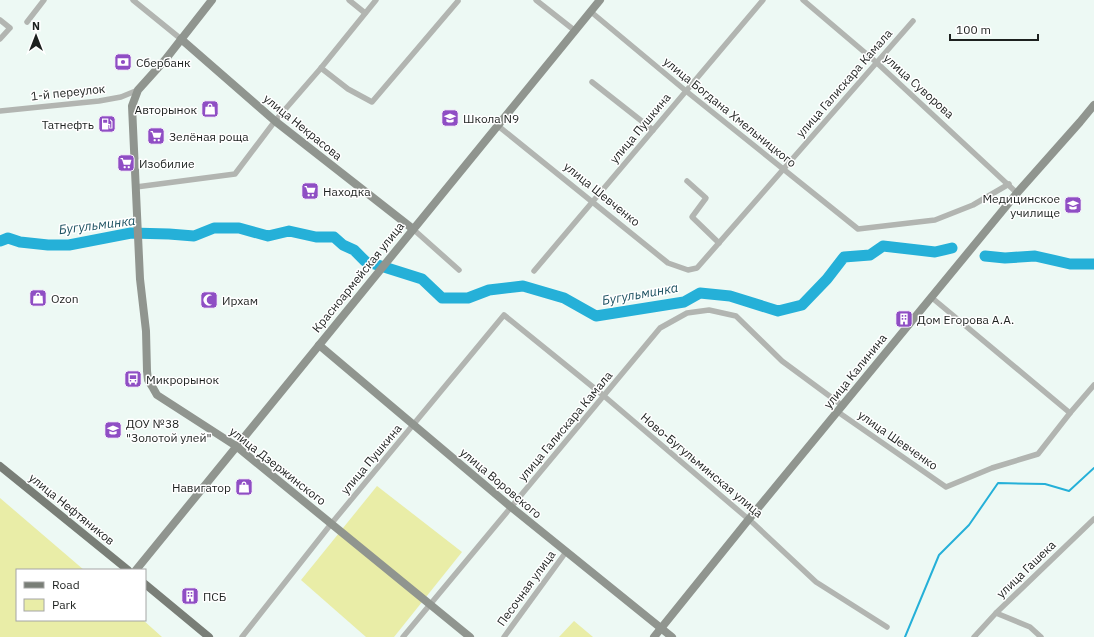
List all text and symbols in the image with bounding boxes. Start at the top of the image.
north arrow [16,16,56,56]
scale bar [950,16,1038,42]
text: N [32,19,40,33]
text: 100 m [956,22,991,37]
street label: улица Галискара Камала [793,25,896,140]
street label: улица Суворова [881,50,958,122]
bank icon: Сбербанк [113,52,133,72]
street label: улица Богдана Хмельницкого [661,54,800,170]
place label: Сбербанк [136,55,191,70]
street label: 1-й переулок [30,81,106,103]
street label: улица Пушкина [606,89,674,166]
street label: улица Некрасова [261,91,346,164]
shop icon: Авторынок [200,99,220,119]
place label: Авторынок [135,102,197,117]
school or university icon: Школа N9 [440,108,460,128]
place label: Школа N9 [463,111,519,126]
fuel station icon: Татнефть [97,114,117,134]
place label: Татнефть [42,117,94,132]
supermarket icon: Зелёная роща [146,126,166,146]
place label: Зелёная роща [169,129,249,144]
supermarket icon: Изобилие [116,153,136,173]
place label: Изобилие [139,156,195,171]
street label: улица Шевченко [561,159,643,230]
supermarket icon: Находка [300,181,320,201]
place label: Находка [323,184,371,199]
place label: Медицинское училище [982,191,1060,220]
school or university icon: Медицинское училище [1063,195,1083,215]
water label: Бугульминка [58,212,136,238]
street label: Красноармейская улица [309,218,408,335]
water label: Бугульминка [601,279,679,309]
shop icon: Ozon [28,288,48,308]
mosque icon: Ирхам [199,290,219,310]
place label: Ozon [51,291,78,306]
place label: Ирхам [222,293,258,308]
building icon: Дом Егорова А.А. [894,309,914,329]
place label: Дом Егорова А.А. [917,312,1014,327]
street label: улица Калинина [820,330,890,411]
street label: улица Галискара Камала [515,368,616,484]
bus stop icon: Микрорынок [123,369,143,389]
place label: Микрорынок [146,372,220,387]
street label: улица Шевченко [855,407,941,473]
street label: Ново-Бугульминская улица [638,409,767,521]
place label: ДОУ №38 "Золотой улей" [126,416,212,445]
school or university icon: ДОУ №38 "Золотой улей" [103,420,123,440]
street label: улица Пушкина [337,420,405,497]
street label: улица Дзержинского [227,424,329,509]
street label: улица Воровского [457,445,545,522]
street label: улица Нефтяников [26,470,118,548]
shop icon: Навигатор [234,477,254,497]
place label: Навигатор [172,480,231,495]
street label: улица Гашека [993,537,1059,601]
street label: Песочная улица [493,547,559,629]
legend [16,569,146,621]
text: Road [52,577,80,592]
building icon: ПСБ [180,586,200,606]
place label: ПСБ [203,589,226,604]
text: Park [52,597,77,612]

